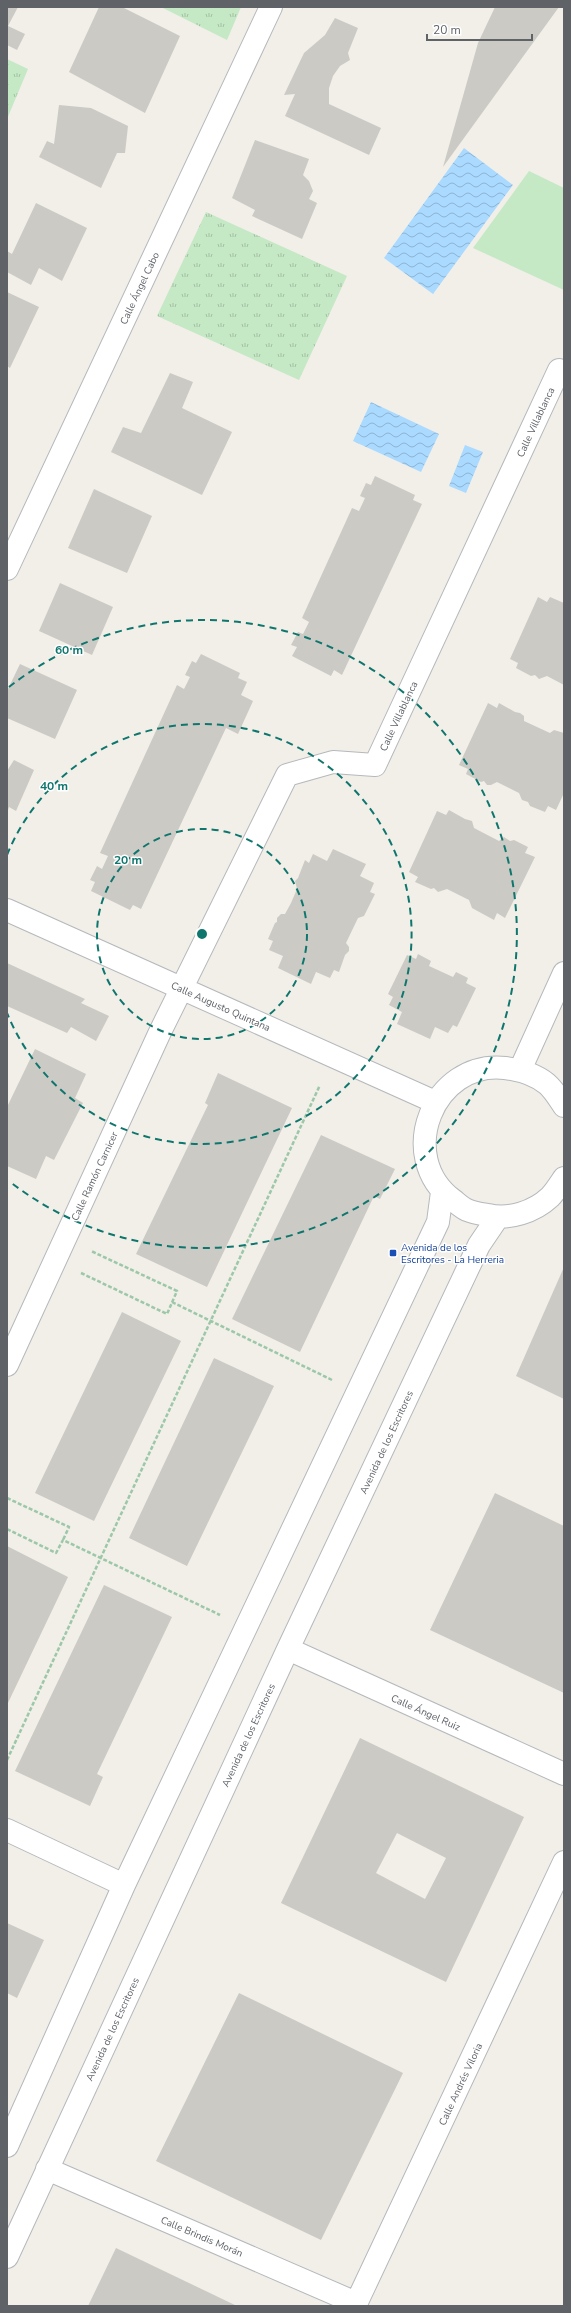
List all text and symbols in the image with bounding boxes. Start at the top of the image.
scale bar [427,16,532,42]
text: 20 m [433,22,461,38]
street label: Calle Ángel Cabo [117,249,163,327]
street label: Calle Villablanca [514,385,558,460]
text: 60 m [55,642,83,658]
street label: Calle Villablanca [377,679,421,754]
text: 40 m [40,778,68,794]
text: 20 m [114,852,142,868]
centre of rings [195,927,209,941]
street label: Calle Augusto Quintana [169,979,273,1035]
street label: Calle Ramón Carnicer [68,1129,122,1223]
place label: Avenida de los Escritores - La Herreria [401,1241,504,1267]
marker: Avenida de los Escritores - La Herreria [388,1248,398,1258]
street label: Avenida de los Escritores [357,1388,417,1496]
street label: Avenida de los Escritores [219,1681,279,1789]
street label: Calle Ángel Ruiz [389,1691,463,1735]
street label: Avenida de los Escritores [83,1975,143,2083]
street label: Calle Andrés Viloria [436,2041,486,2128]
street label: Calle Brindis Morán [158,2213,245,2261]

